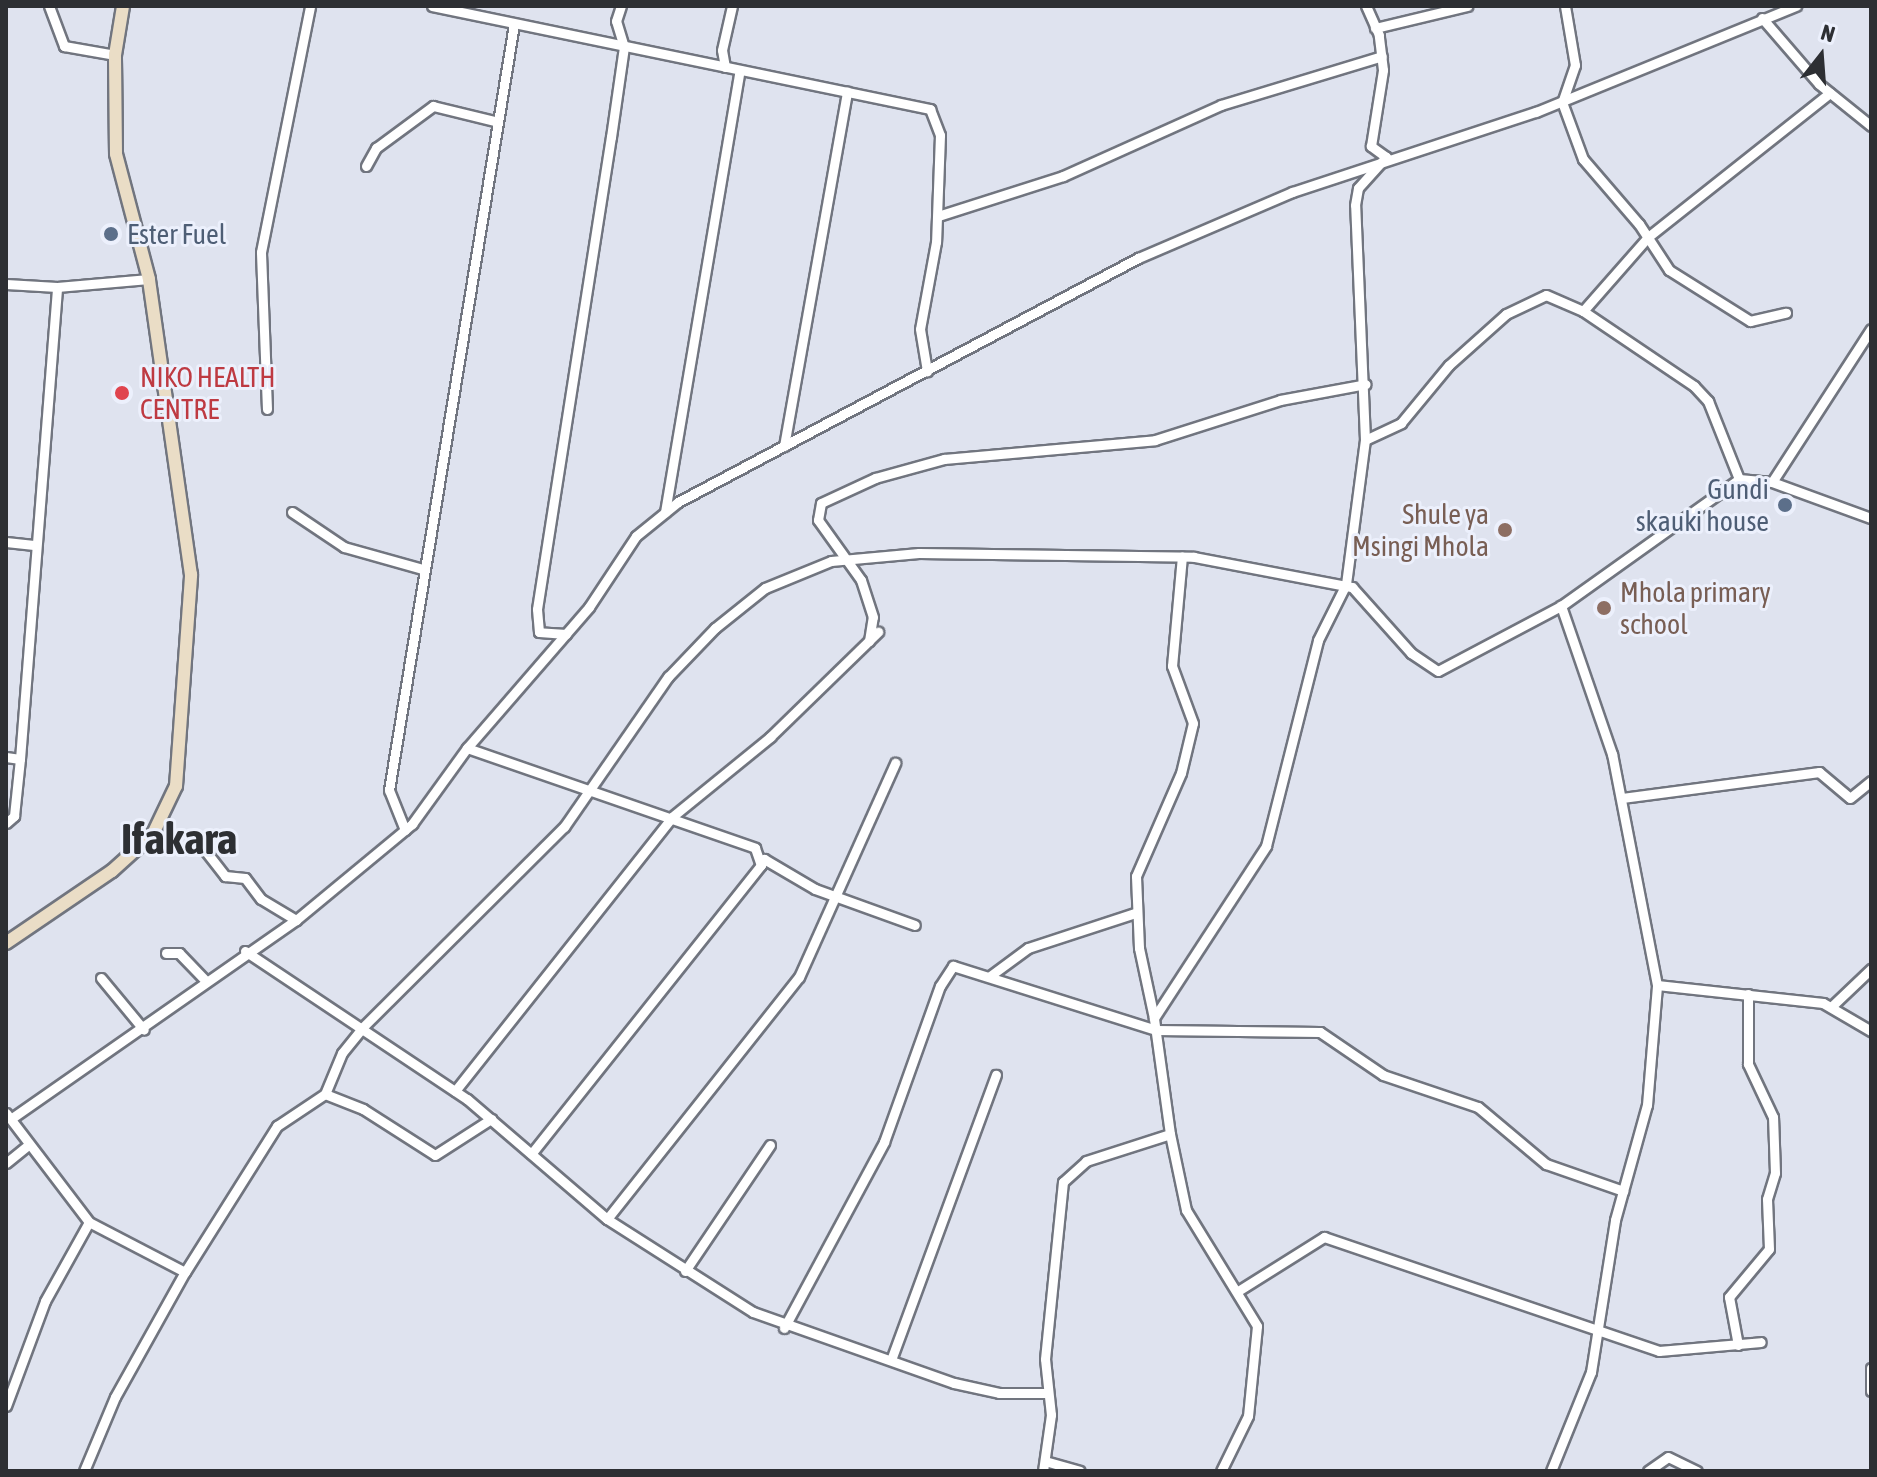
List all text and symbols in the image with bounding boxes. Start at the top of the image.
north arrow [1781,16,1861,96]
text: N [1818,19,1838,47]
place label: Ester Fuel [127,217,226,251]
marker: Ester Fuel [102,225,120,243]
place label: NIKO HEALTH CENTRE [140,360,276,426]
marker: NIKO HEALTH CENTRE [111,382,133,404]
place label: Gundi skauki house [1636,472,1769,538]
marker: Gundi skauki house [1776,496,1794,514]
place label: Shule ya Msingi Mhola [1352,497,1489,563]
marker: Shule ya Msingi Mhola [1496,521,1514,539]
place label: Mhola primary school [1620,575,1771,641]
marker: Mhola primary school [1595,599,1613,617]
district label: Ifakara [121,812,237,864]

